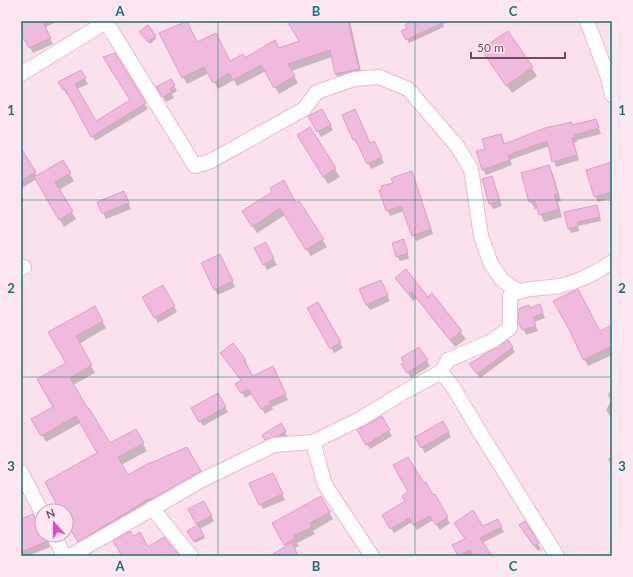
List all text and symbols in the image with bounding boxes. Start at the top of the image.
text: A [114,3,125,19]
text: B [312,3,321,19]
text: C [509,3,518,19]
scale bar [471,34,565,60]
text: 50 m [477,40,504,55]
text: 1 [7,102,15,118]
text: 1 [618,102,626,118]
text: 2 [7,280,15,296]
text: 2 [618,280,626,296]
text: 3 [7,458,15,474]
text: 3 [618,458,626,474]
north arrow [34,503,74,543]
text: N [44,506,57,521]
text: A [114,558,125,574]
text: B [312,558,321,574]
text: C [509,558,518,574]

